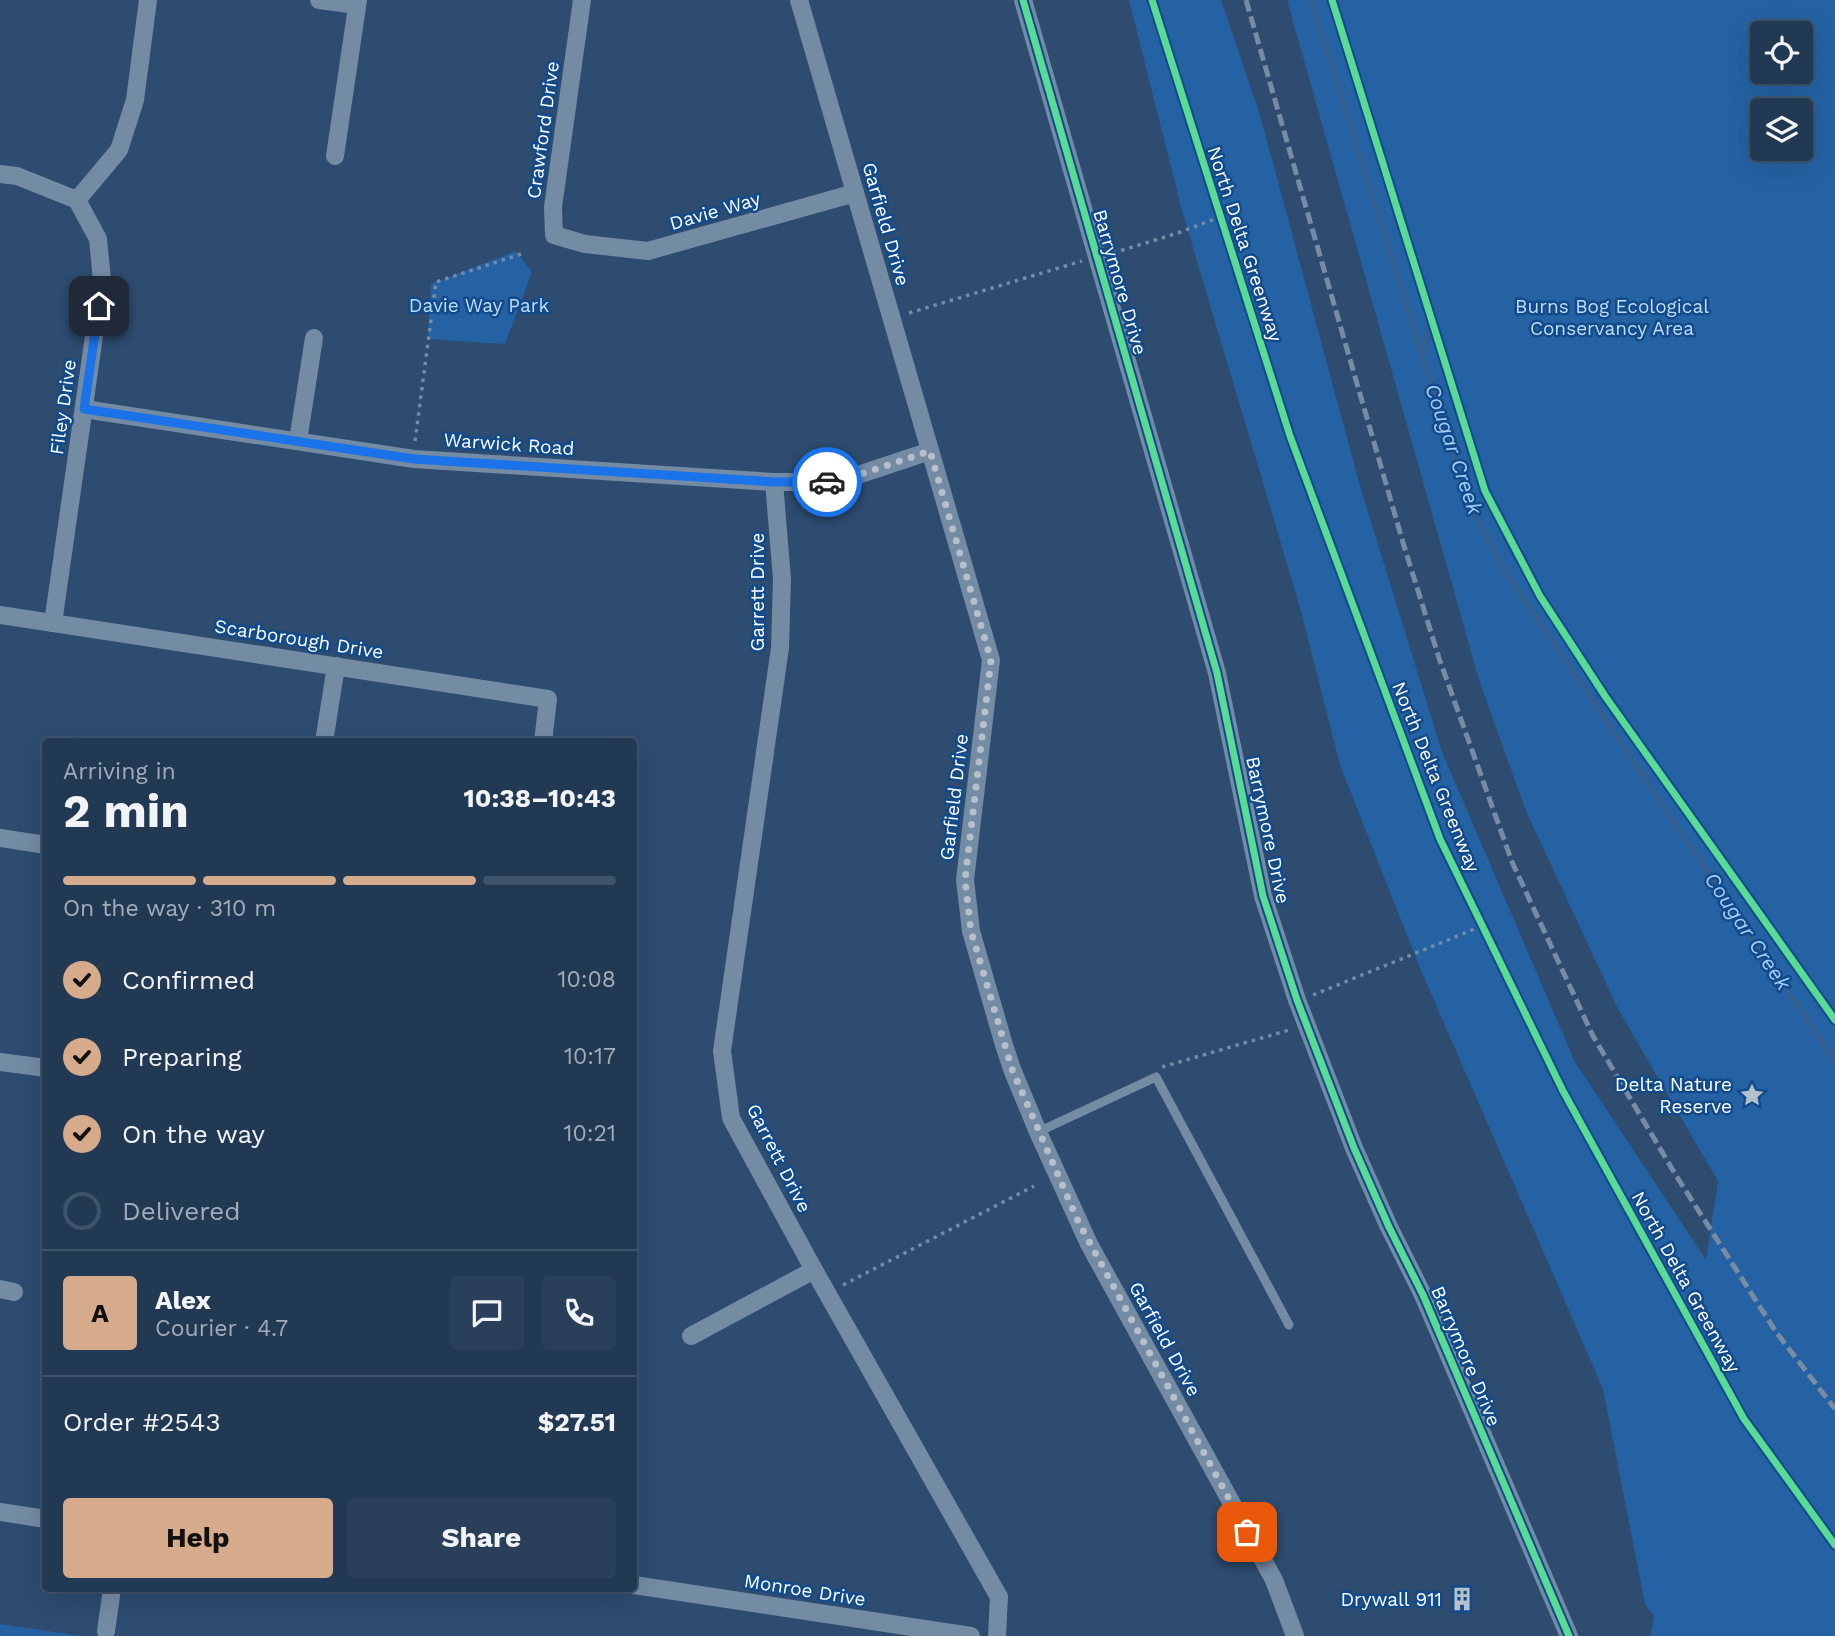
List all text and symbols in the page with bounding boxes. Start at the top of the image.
map controls [1750,21,1813,161]
button: locate [1750,21,1813,84]
street label: Crawford Drive [522,60,564,200]
button: layers [1750,98,1813,161]
street label: North Delta Greenway [1203,144,1287,345]
street label: Garfield Drive [857,160,915,288]
street label: Davie Way [667,187,763,235]
street label: Barrymore Drive [1088,207,1152,357]
pin [69,276,129,336]
icon: home [80,287,118,325]
park label: Davie Way Park [409,294,549,317]
park label: Burns Bog Ecological Conservancy Area [1515,295,1709,340]
street label: Filey Drive [45,358,81,456]
water label: Cougar Creek [1420,380,1488,518]
street label: Warwick Road [443,428,575,460]
courier [792,447,862,517]
icon: car [808,463,846,501]
street label: Garrett Drive [746,533,769,651]
street label: Scarborough Drive [213,614,385,664]
street label: North Delta Greenway [1387,678,1485,876]
street label: Garfield Drive [935,732,973,862]
street label: Barrymore Drive [1241,754,1295,906]
text: Arriving in [63,758,176,785]
text: 10:38–10:43 [464,783,616,813]
text: 2 min [63,784,189,838]
water label: Cougar Creek [1699,867,1797,995]
text: On the way · 310 m [63,895,276,922]
icon: check [63,961,101,999]
text: Confirmed [122,965,255,995]
text: 10:08 [557,966,616,993]
icon: check [63,1038,101,1076]
text: Preparing [122,1042,242,1072]
text: 10:17 [564,1043,616,1070]
place label: Delta Nature Reserve [1615,1073,1732,1118]
place icon: Delta Nature Reserve [1738,1081,1766,1109]
street label: Garrett Drive [742,1100,816,1216]
icon: check [63,1115,101,1153]
text: On the way [122,1119,265,1149]
text: 10:21 [564,1120,616,1147]
street label: North Delta Greenway [1627,1187,1746,1377]
text: Delivered [122,1196,241,1226]
button: chat [450,1276,524,1350]
button: phone [542,1276,616,1350]
street label: Garfield Drive [1124,1278,1206,1400]
street label: Barrymore Drive [1426,1282,1506,1430]
text: Alex [155,1285,211,1315]
text: A [91,1298,109,1328]
text: Courier · 4.7 [155,1315,288,1342]
text: Order #2543 [63,1407,221,1437]
text: $27.51 [538,1407,616,1437]
button: Help [63,1498,333,1578]
button: Share [347,1498,616,1578]
pin [1217,1502,1277,1562]
icon: bag [1228,1513,1266,1551]
street label: Monroe Drive [743,1569,867,1611]
building icon: Drywall 911 [1448,1585,1476,1613]
place label: Drywall 911 [1340,1588,1442,1611]

